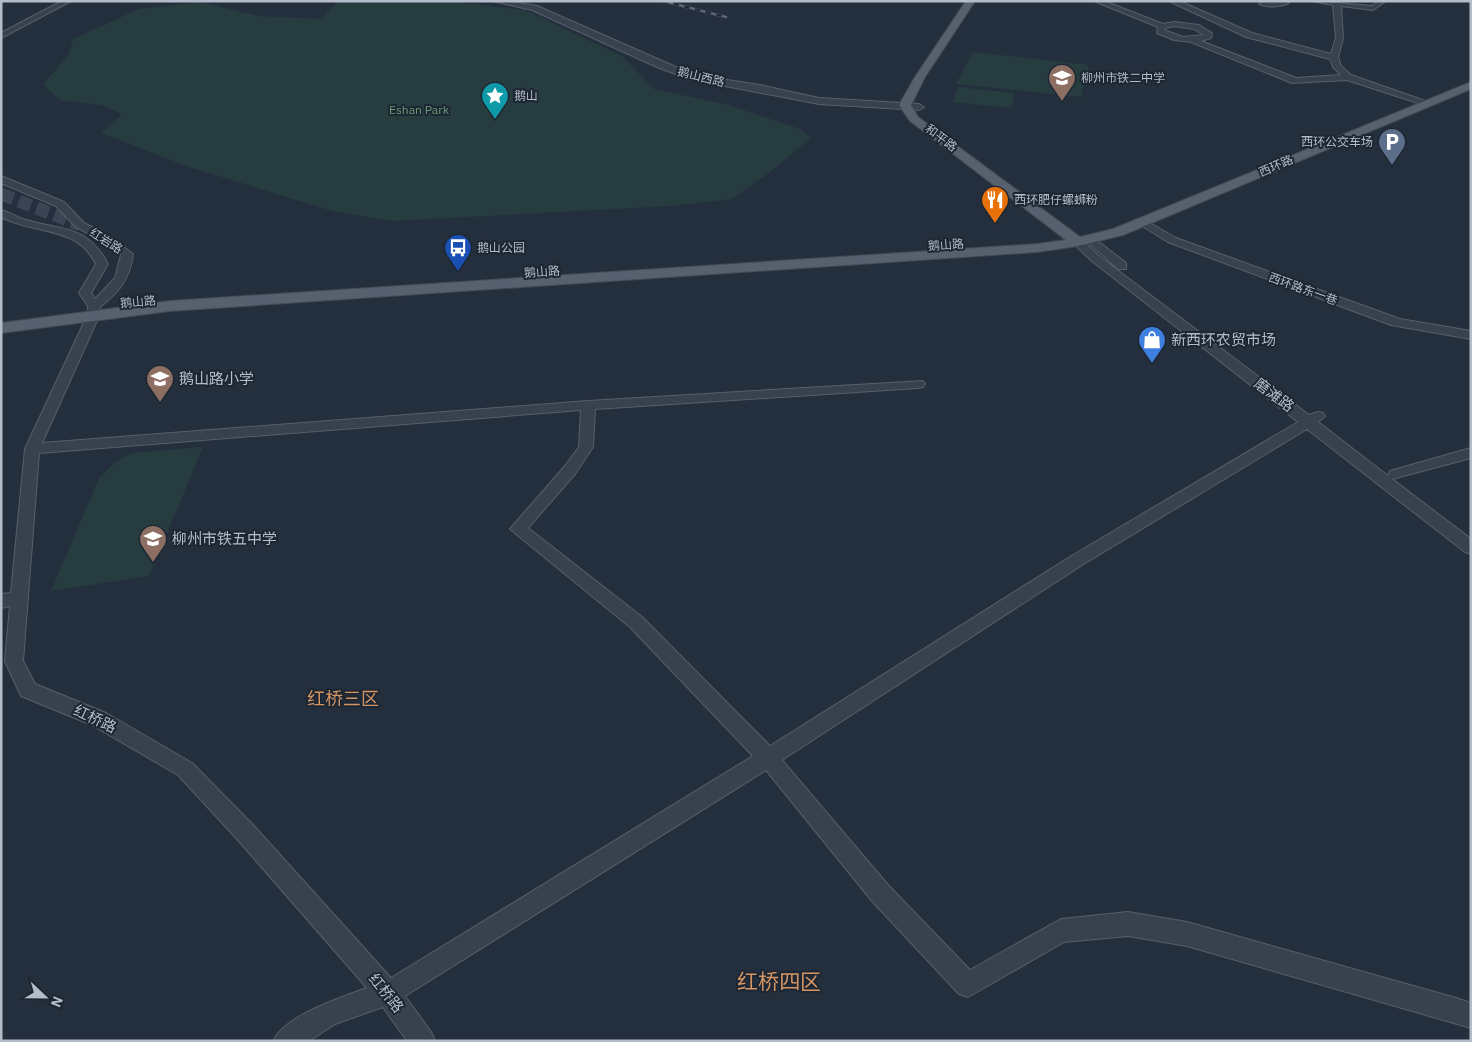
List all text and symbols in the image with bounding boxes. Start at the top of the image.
street label: 鹅山西路 [676,63,726,90]
school or university icon: 柳州市铁二中学 [1047,63,1077,102]
place label: 柳州市铁二中学 [1081,70,1165,85]
place icon: 鹅山 [480,81,510,120]
place label: 鹅山 [514,88,538,103]
park label: Eshan Park [389,102,450,117]
street label: 和平路 [922,121,960,154]
parking icon: 西环公交车场 [1377,127,1407,166]
place label: 西环公交车场 [1301,134,1373,149]
street label: 西环路 [1256,152,1295,179]
restaurant icon: 西环肥仔螺蛳粉 [980,185,1010,224]
place label: 西环肥仔螺蛳粉 [1014,192,1098,207]
street label: 红岩路 [87,225,126,256]
bus stop icon: 鹅山公园 [443,233,473,272]
street label: 鹅山路 [927,236,964,253]
place label: 鹅山公园 [477,240,525,255]
street label: 鹅山路 [523,263,560,280]
street label: 西环路东一巷 [1267,269,1340,308]
street label: 鹅山路 [119,292,157,311]
shop icon: 新西环农贸市场 [1137,325,1167,364]
place label: 新西环农贸市场 [1171,330,1276,349]
school or university icon: 鹅山路小学 [145,364,175,403]
place label: 鹅山路小学 [179,369,254,388]
street label: 磨滩路 [1251,373,1298,416]
school or university icon: 柳州市铁五中学 [138,524,168,563]
place label: 柳州市铁五中学 [172,529,277,548]
district label: 红桥三区 [307,687,379,710]
street label: 红桥路 [71,700,120,737]
district label: 红桥四区 [737,967,821,995]
street label: 红桥路 [365,969,408,1016]
north arrow [20,972,70,1022]
text: N [47,994,67,1010]

